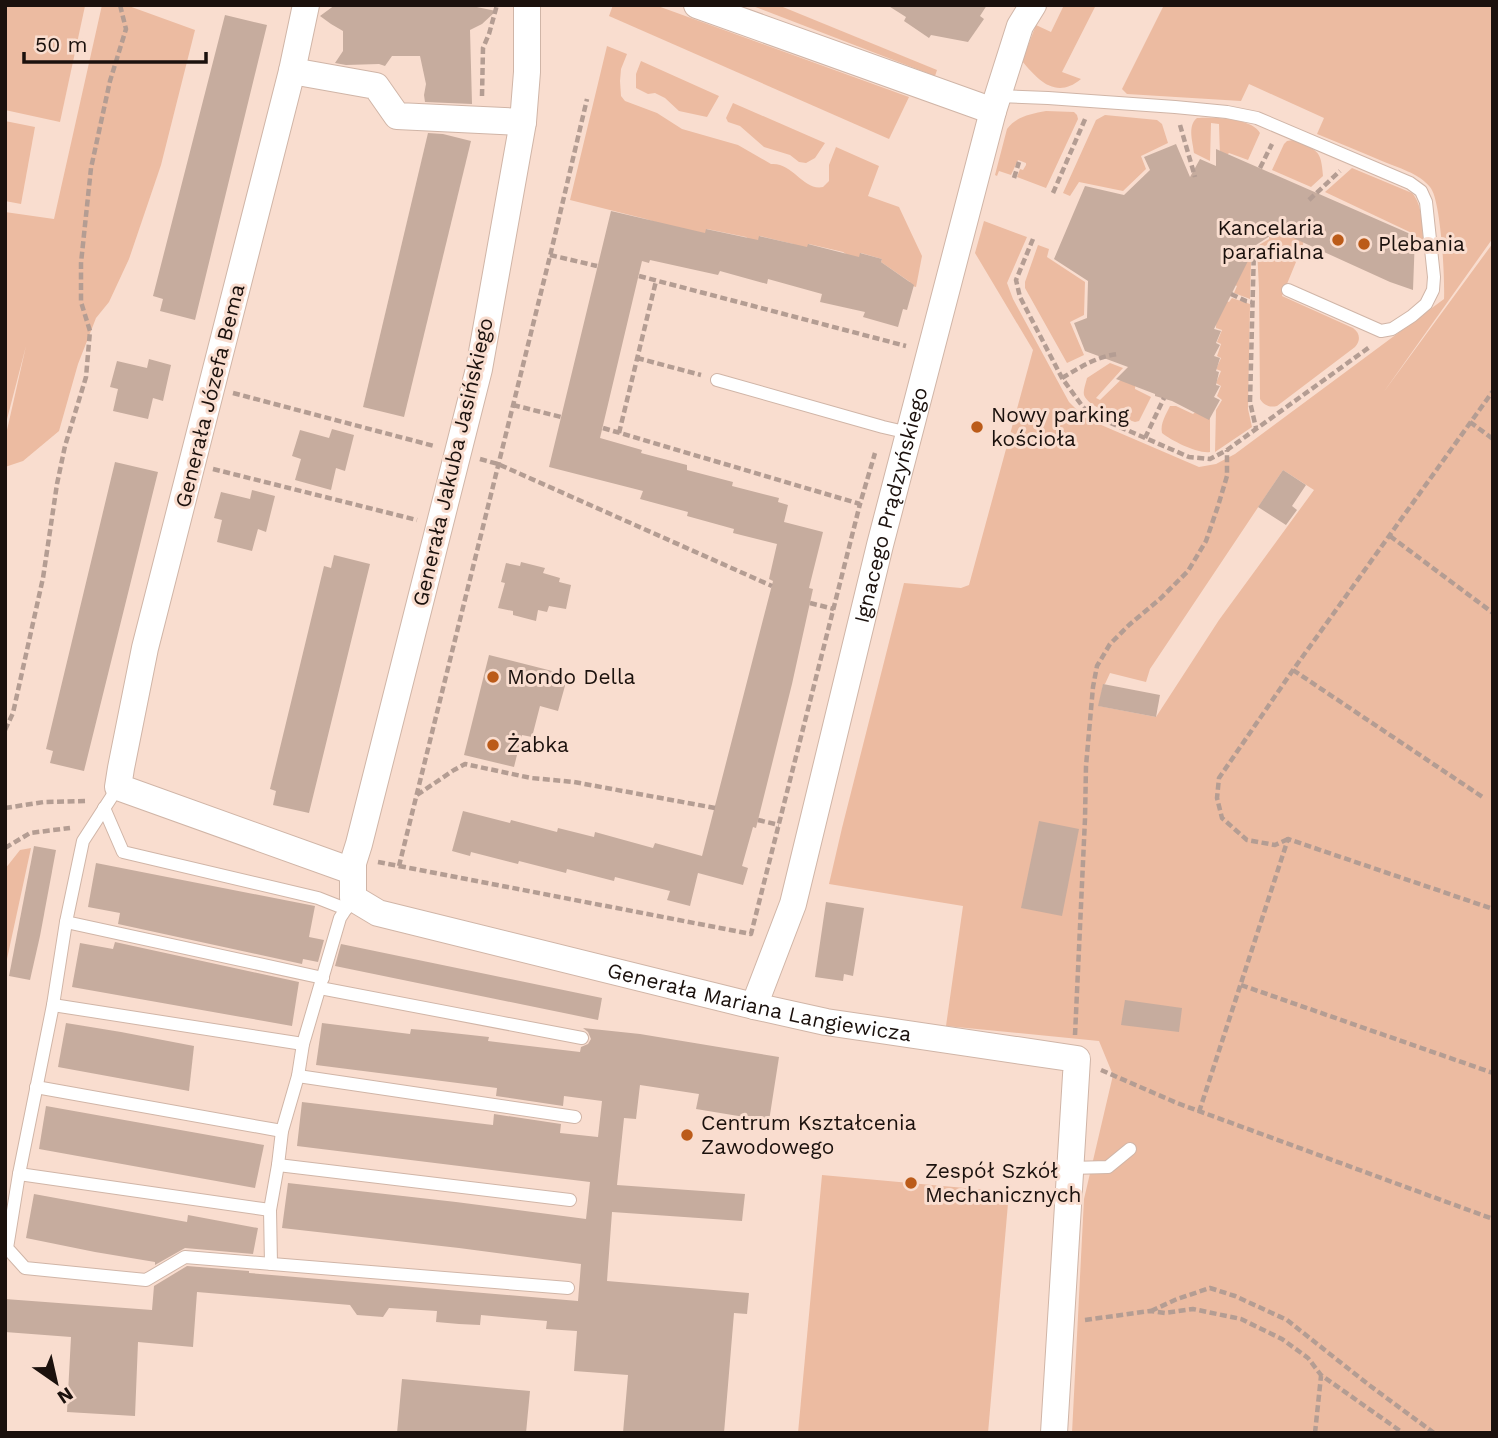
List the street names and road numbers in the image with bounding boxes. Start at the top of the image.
street label: Generała Józefa Bema [170,281,249,510]
street label: Generała Jakuba Jasińskiego [407,315,498,609]
street label: Ignacego Prądzyńskiego [849,384,933,626]
street label: Generała Mariana Langiewicza [605,957,913,1046]

